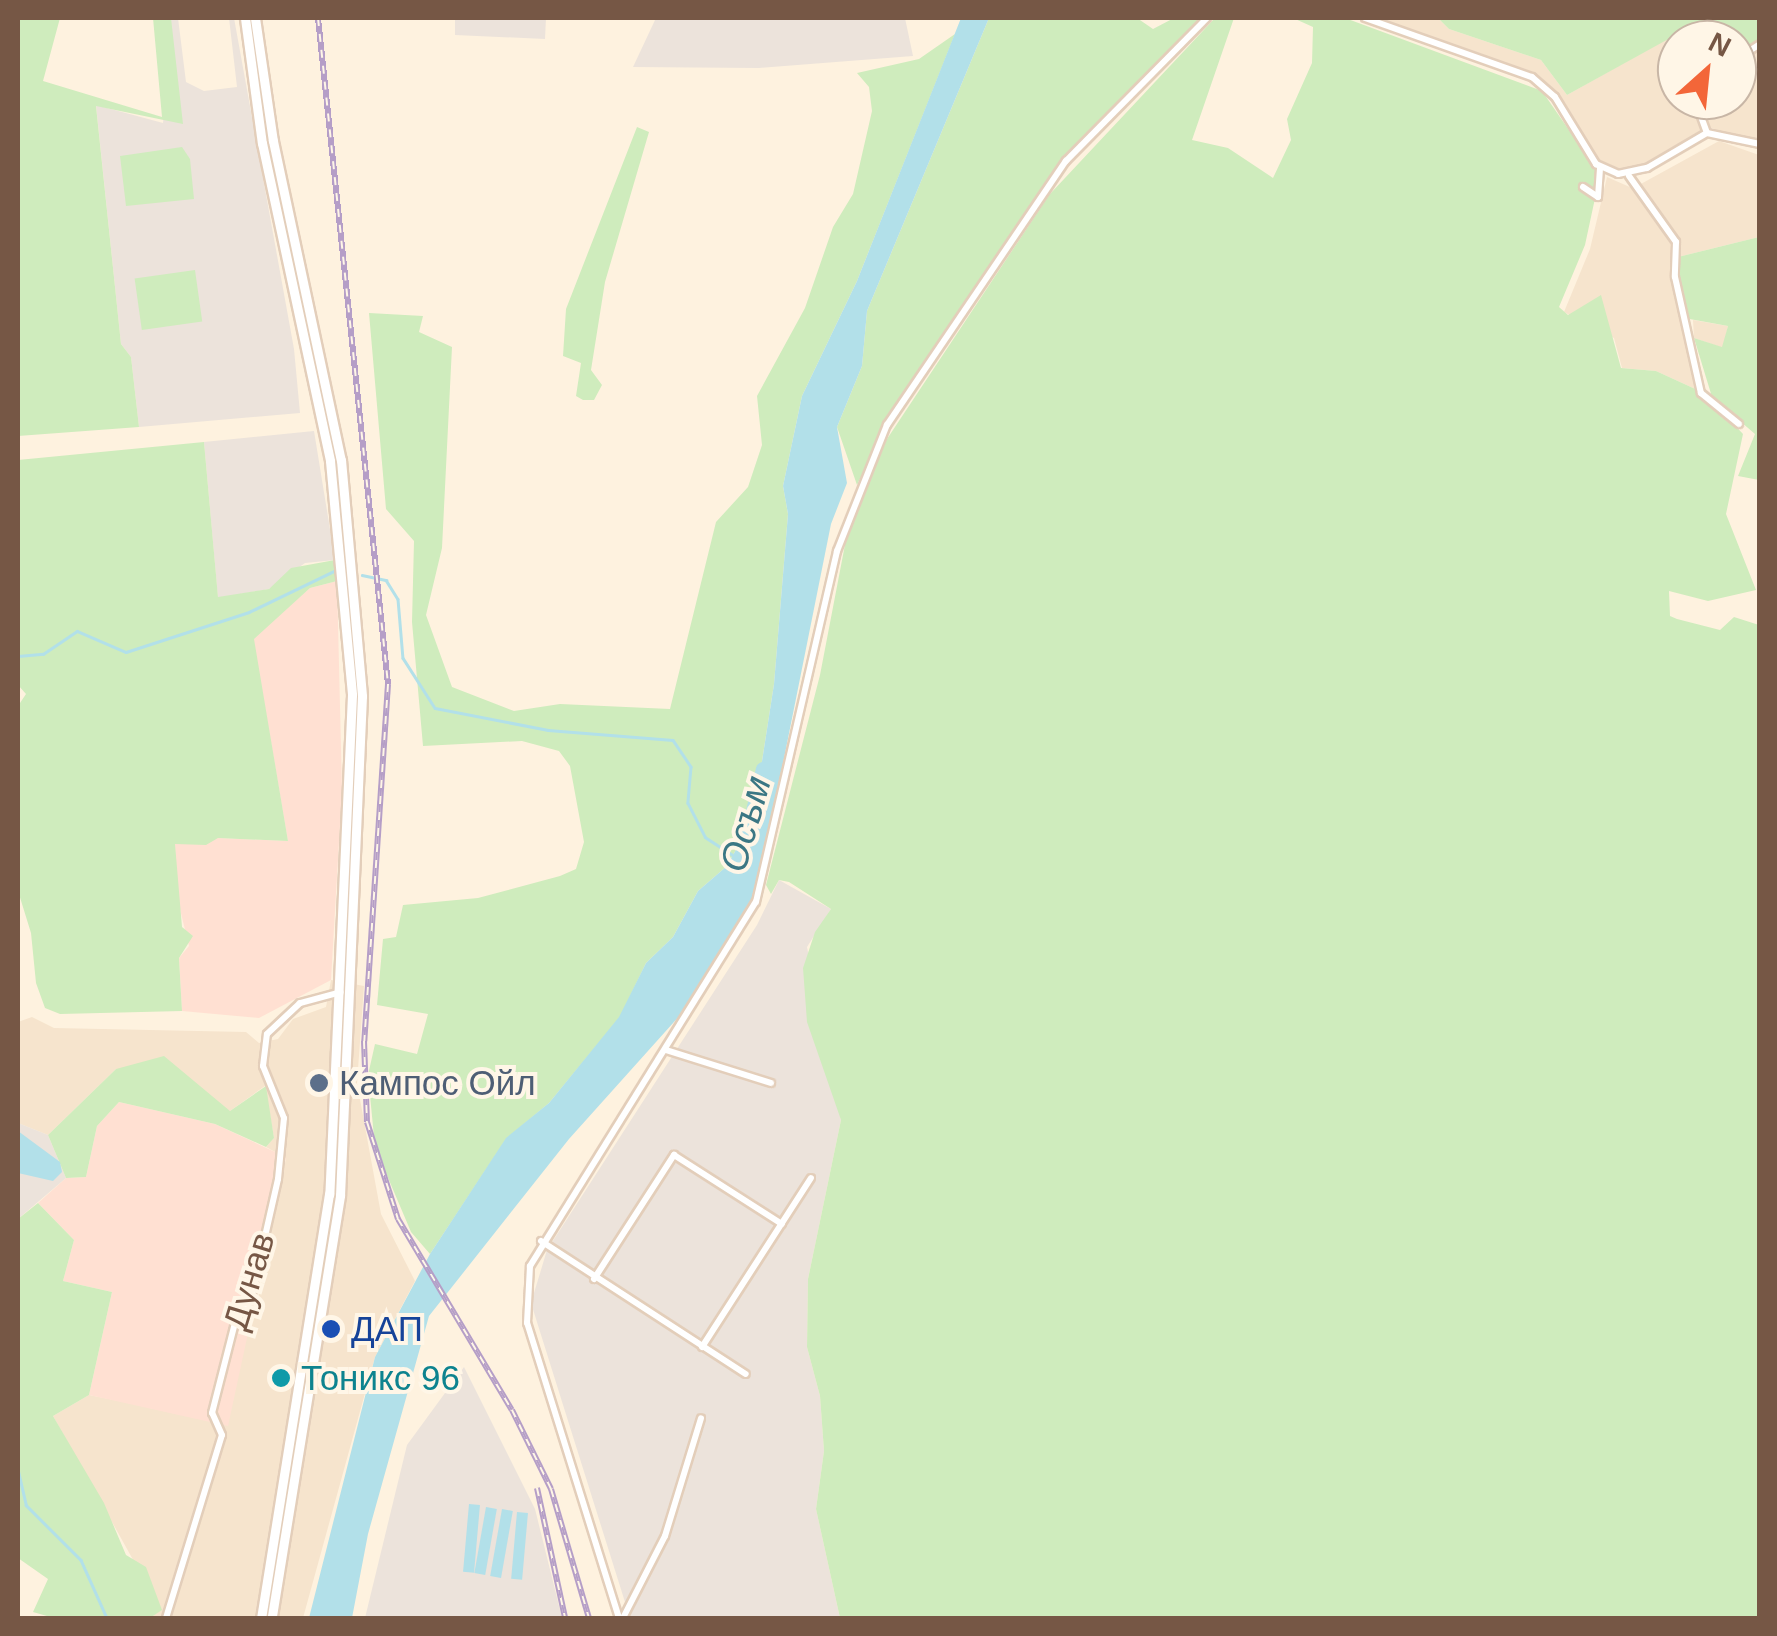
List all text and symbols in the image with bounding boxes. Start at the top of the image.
north arrow [1657,20,1757,120]
text: N [1704,26,1736,63]
water label: Осъм [711,771,781,877]
place label: Кампос Ойл [339,1062,536,1104]
marker: Кампос Ойл [308,1072,330,1094]
street label: Дунав [214,1227,284,1335]
place label: ДАП [351,1308,423,1350]
marker: ДАП [320,1318,342,1340]
place label: Тоникс 96 [301,1357,460,1399]
marker: Тоникс 96 [270,1367,292,1389]

